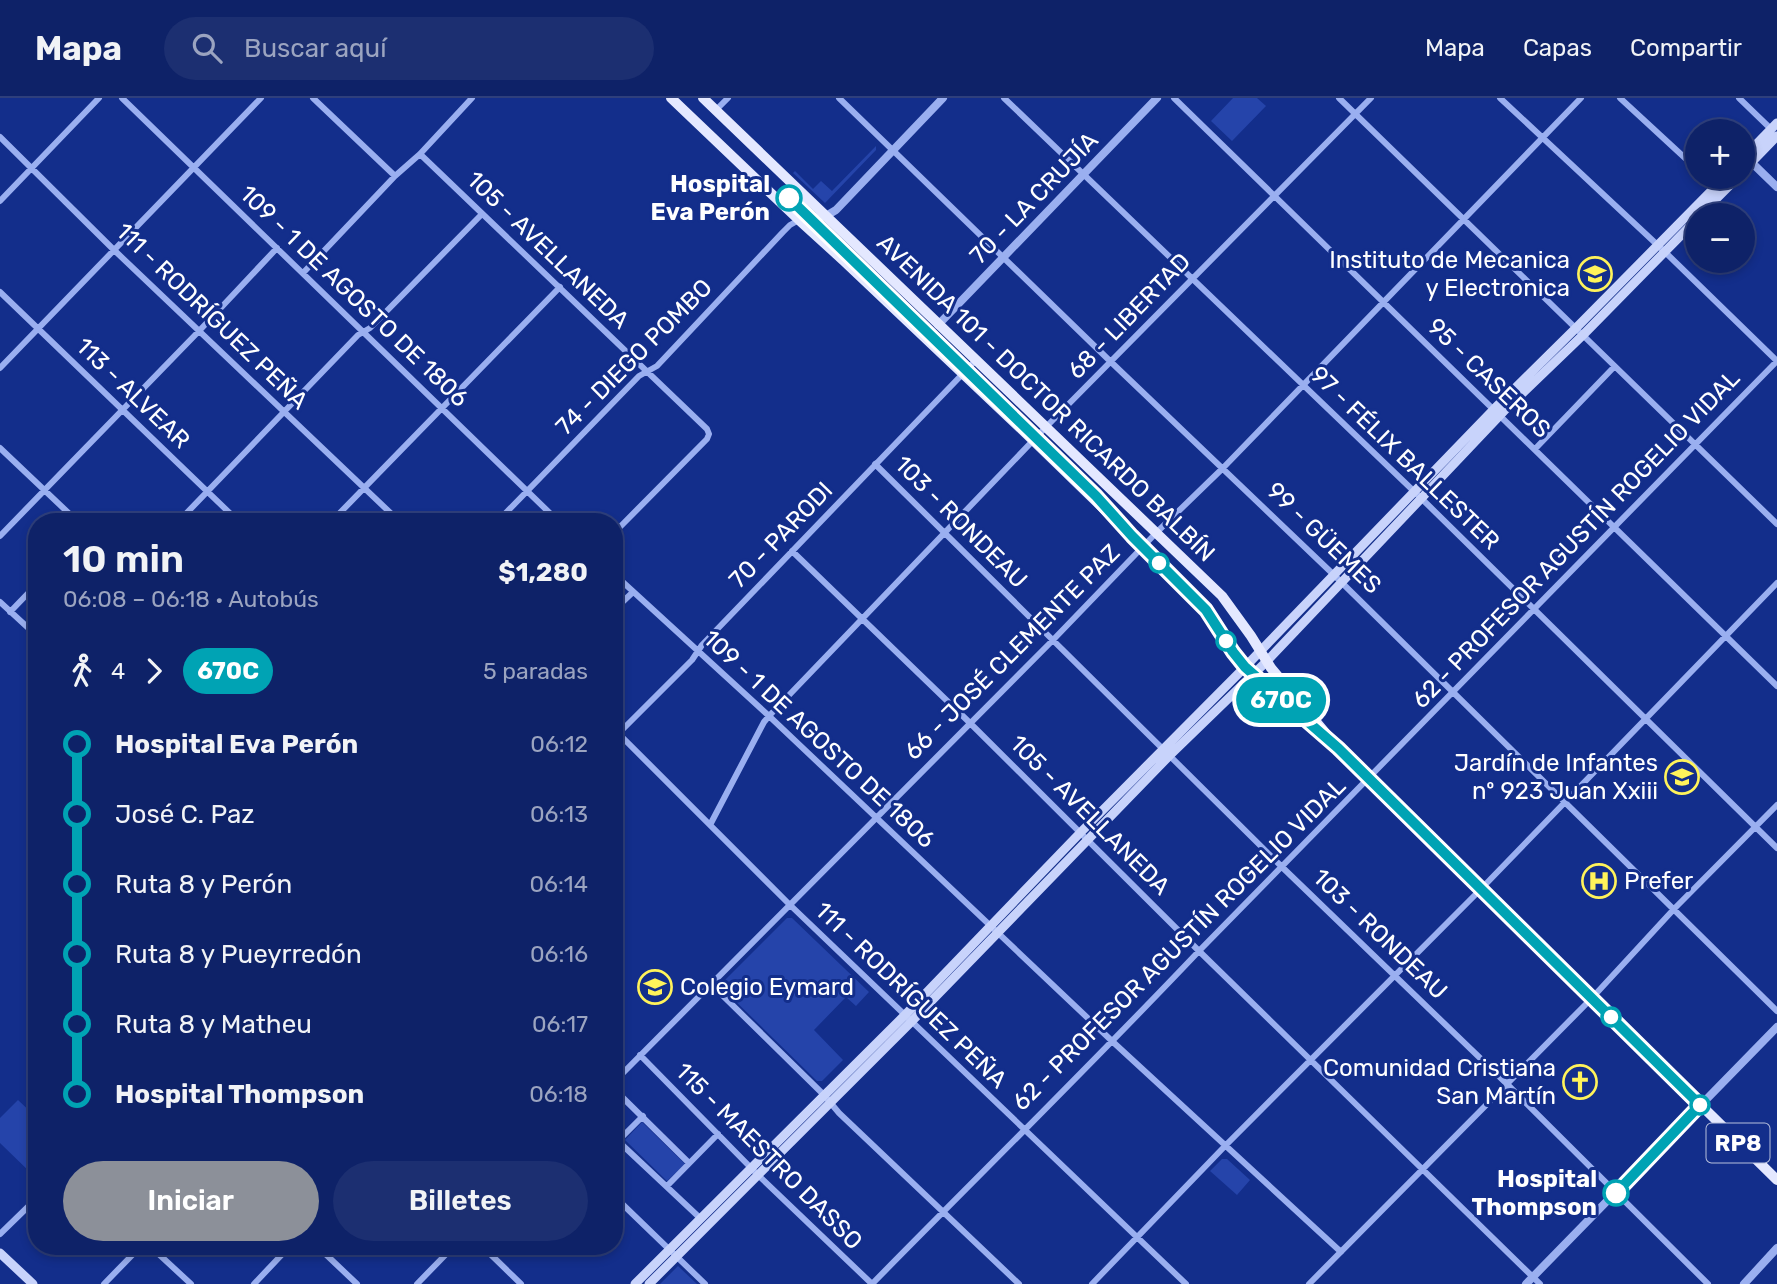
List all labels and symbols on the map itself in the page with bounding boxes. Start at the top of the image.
street label: 70 - LA CRUJÍA [964,126,1104,270]
street label: 105 - AVELLANEDA [461,165,635,335]
place label: Hospital Eva Perón [651,170,770,226]
street label: 109 - 1 DE AGOSTO DE 1806 [234,179,474,413]
marker: Hospital Eva Perón [776,185,802,211]
street label: 111 - RODRÍGUEZ PEÑA [110,217,314,415]
street label: AVENIDA 101 - DOCTOR RICARDO BALBÍN [871,229,1221,567]
place label: Instituto de Mecanica y Electronica [1329,246,1570,302]
street label: 68 - LIBERTAD [1062,247,1196,385]
school or university icon: Instituto de Mecanica y Electronica [1576,255,1614,293]
street label: 74 - DIEGO POMBO [550,273,718,441]
street label: 95 - CASEROS [1422,312,1556,444]
street label: 113 - ALVEAR [70,332,196,454]
street label: 97 - FÉLIX BALLESTER [1305,360,1505,556]
street label: 62 - PROFESOR AGUSTÍN ROGELIO VIDAL [1406,364,1746,714]
street label: 103 - RONDEAU [889,450,1033,594]
street label: 70 - PARODI [724,476,838,594]
street label: 99 - GÜEMES [1261,476,1387,600]
street label: 66 - JOSÉ CLEMENTE PAZ [899,539,1125,765]
unlabelled marker [1149,553,1169,573]
street label: 109 - 1 DE AGOSTO DE 1806 [697,624,941,854]
unlabelled marker [1216,631,1236,651]
line badge: 670C [1232,677,1330,723]
street label: 105 - AVELLANEDA [1004,729,1176,901]
place label: Jardín de Infantes nº 923 Juan Xxiii [1454,749,1658,805]
school or university icon: Jardín de Infantes nº 923 Juan Xxiii [1663,758,1701,796]
street label: 62 - PROFESOR AGUSTÍN ROGELIO VIDAL [1007,771,1352,1116]
hospital icon: Prefer [1580,862,1618,900]
street label: 103 - RONDEAU [1307,863,1453,1005]
place label: Prefer [1624,867,1693,895]
street label: 111 - RODRÍGUEZ PEÑA [809,896,1013,1094]
school or university icon: Colegio Eymard [636,968,674,1006]
place label: Colegio Eymard [680,973,854,1001]
unlabelled marker [1601,1007,1621,1027]
place label: Comunidad Cristiana San Martín [1323,1054,1556,1110]
street label: 115 - MAESTRO DASSO [670,1057,868,1255]
church icon: Comunidad Cristiana San Martín [1561,1063,1599,1101]
unlabelled marker [1690,1095,1710,1115]
road number: RP8 [1706,1124,1770,1162]
place label: Hospital Thompson [1471,1165,1597,1221]
marker: Hospital Thompson [1603,1180,1629,1206]

